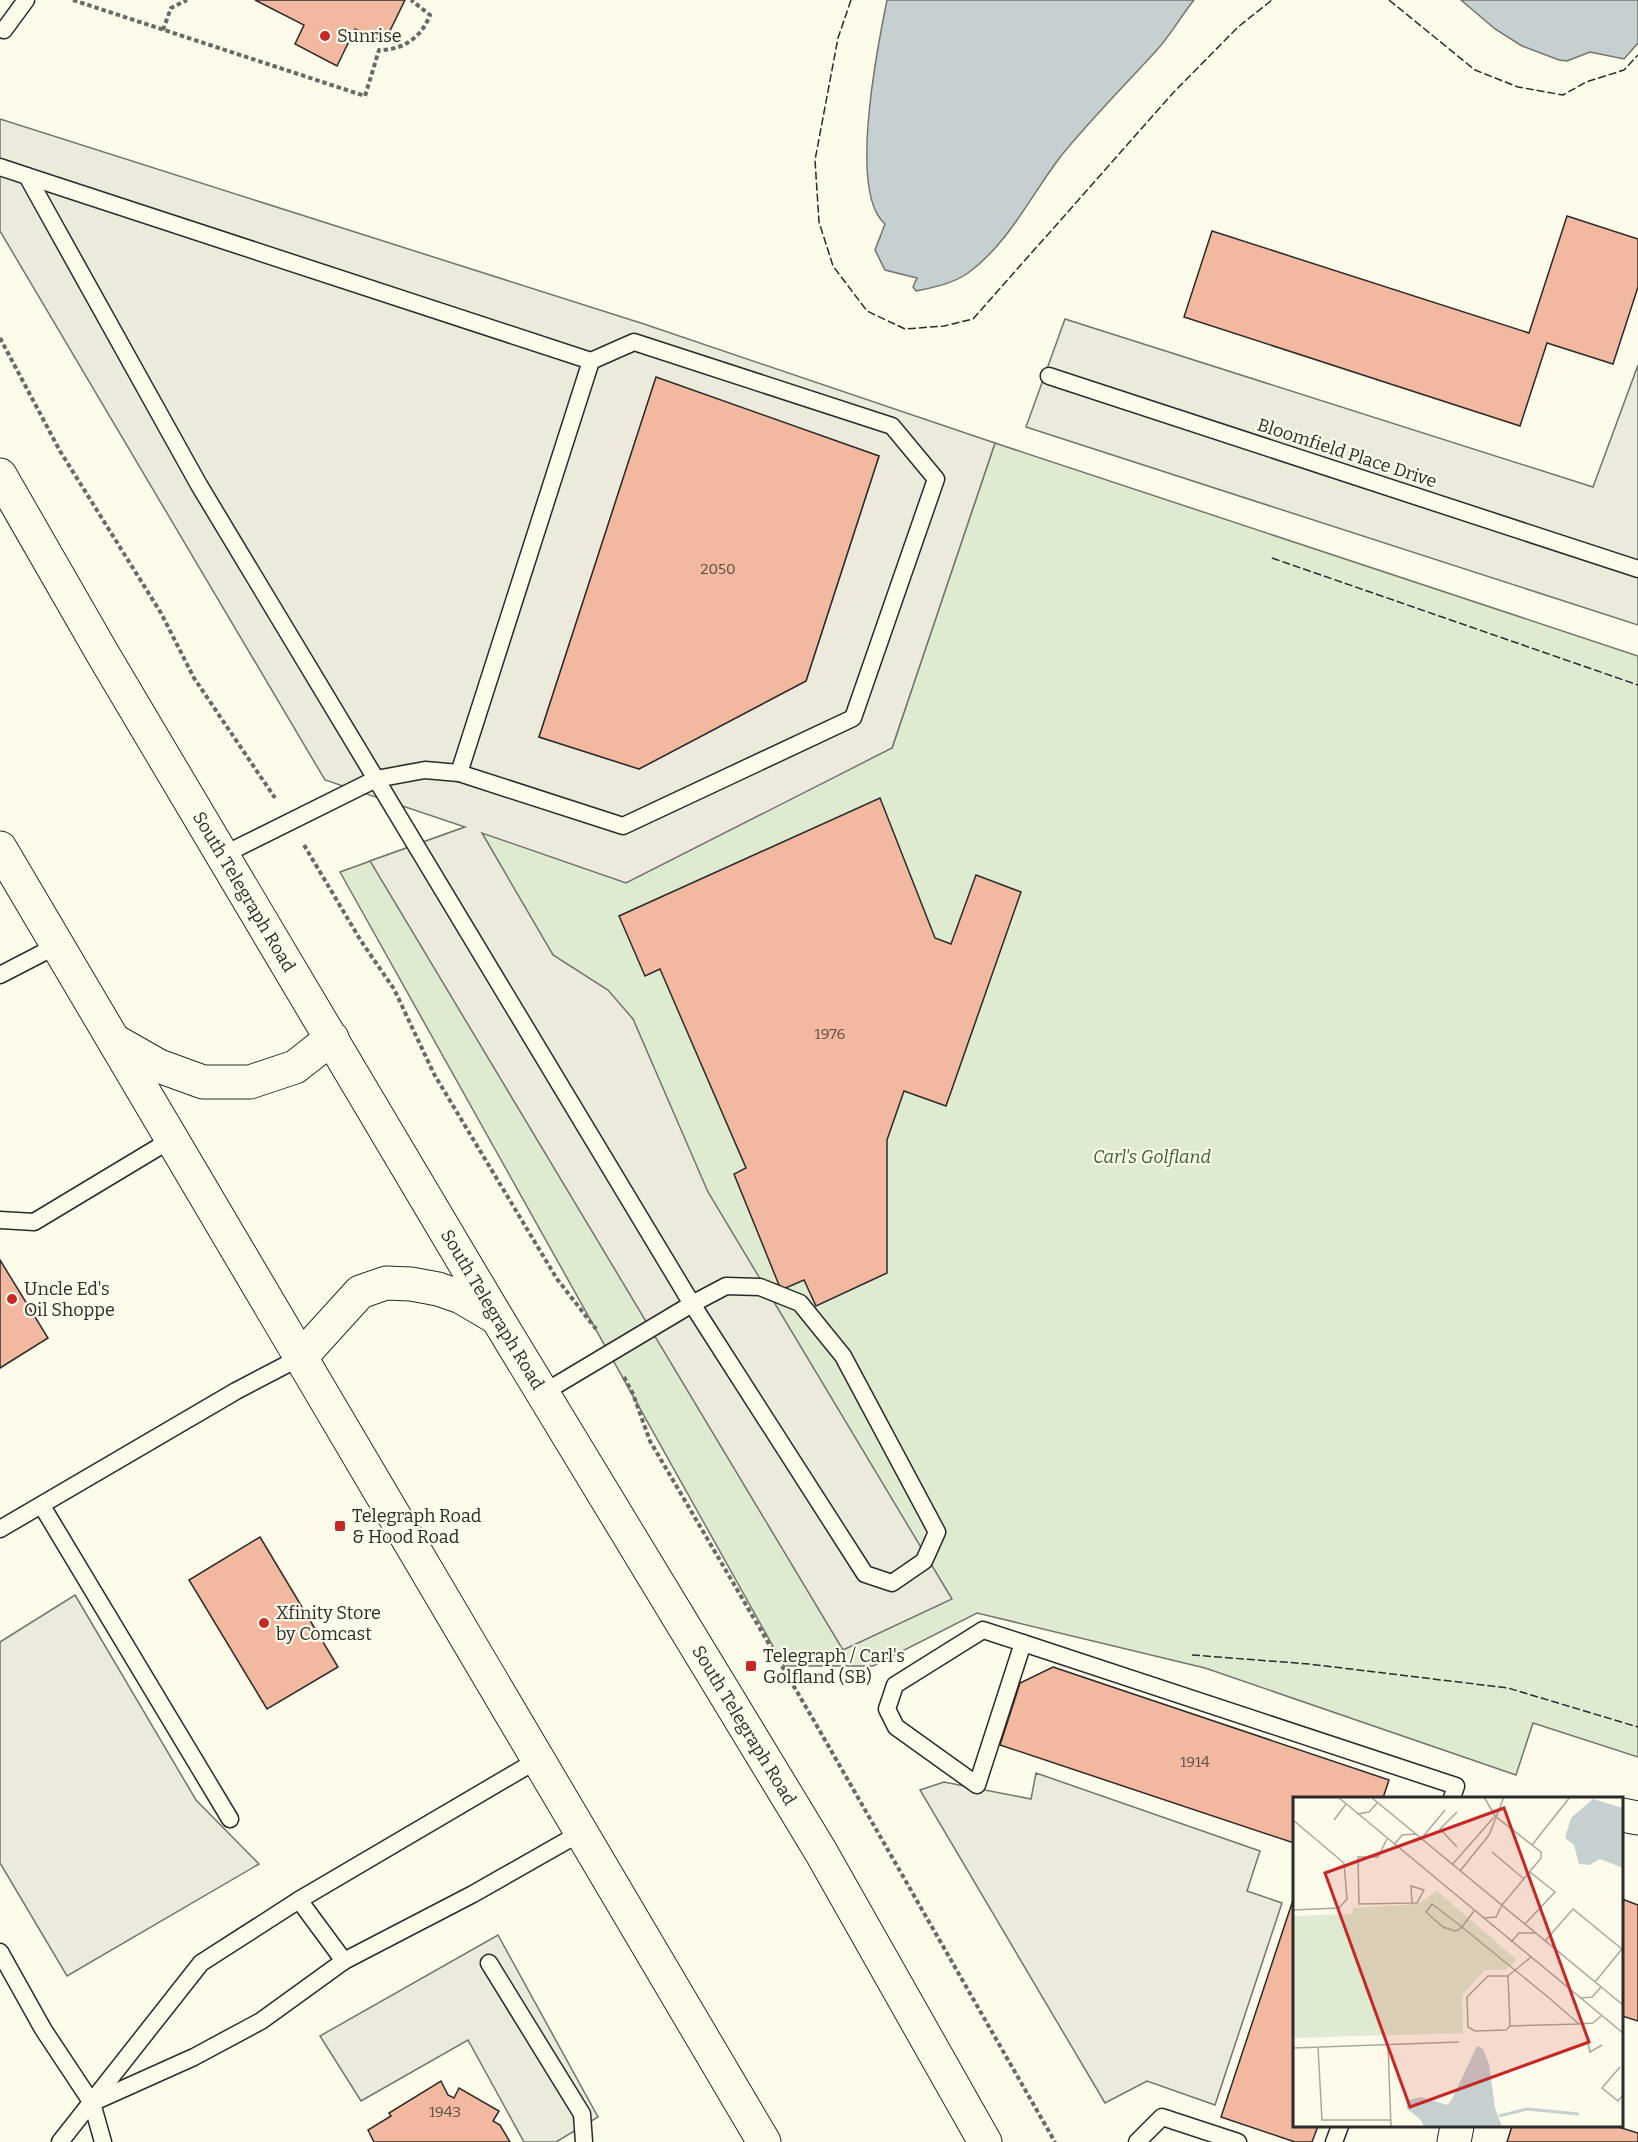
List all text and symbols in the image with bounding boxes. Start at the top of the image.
place label: Sunrise [337,25,402,47]
marker: Sunrise [318,29,332,43]
street label: Bloomfield Place Drive [1254,414,1440,492]
house number: 2050 [700,560,736,578]
street label: South Telegraph Road [188,808,300,976]
house number: 1976 [815,1025,846,1043]
park label: Carl's Golfland [1093,1146,1211,1168]
street label: South Telegraph Road [436,1226,549,1394]
place label: Uncle Ed's Oil Shoppe [24,1278,115,1321]
marker: Uncle Ed's Oil Shoppe [5,1292,19,1306]
place label: Telegraph Road & Hood Road [352,1505,482,1548]
marker: Telegraph Road & Hood Road [333,1519,347,1533]
place label: Xfinity Store by Comcast [276,1602,381,1645]
marker: Xfinity Store by Comcast [257,1616,271,1630]
street label: South Telegraph Road [687,1641,801,1809]
place label: Telegraph / Carl's Golfland (SB) [763,1645,905,1688]
marker: Telegraph / Carl's Golfland (SB) [744,1659,758,1673]
house number: 1914 [1180,1753,1210,1771]
inset map [1293,1797,1623,2127]
house number: 1943 [429,2103,461,2121]

